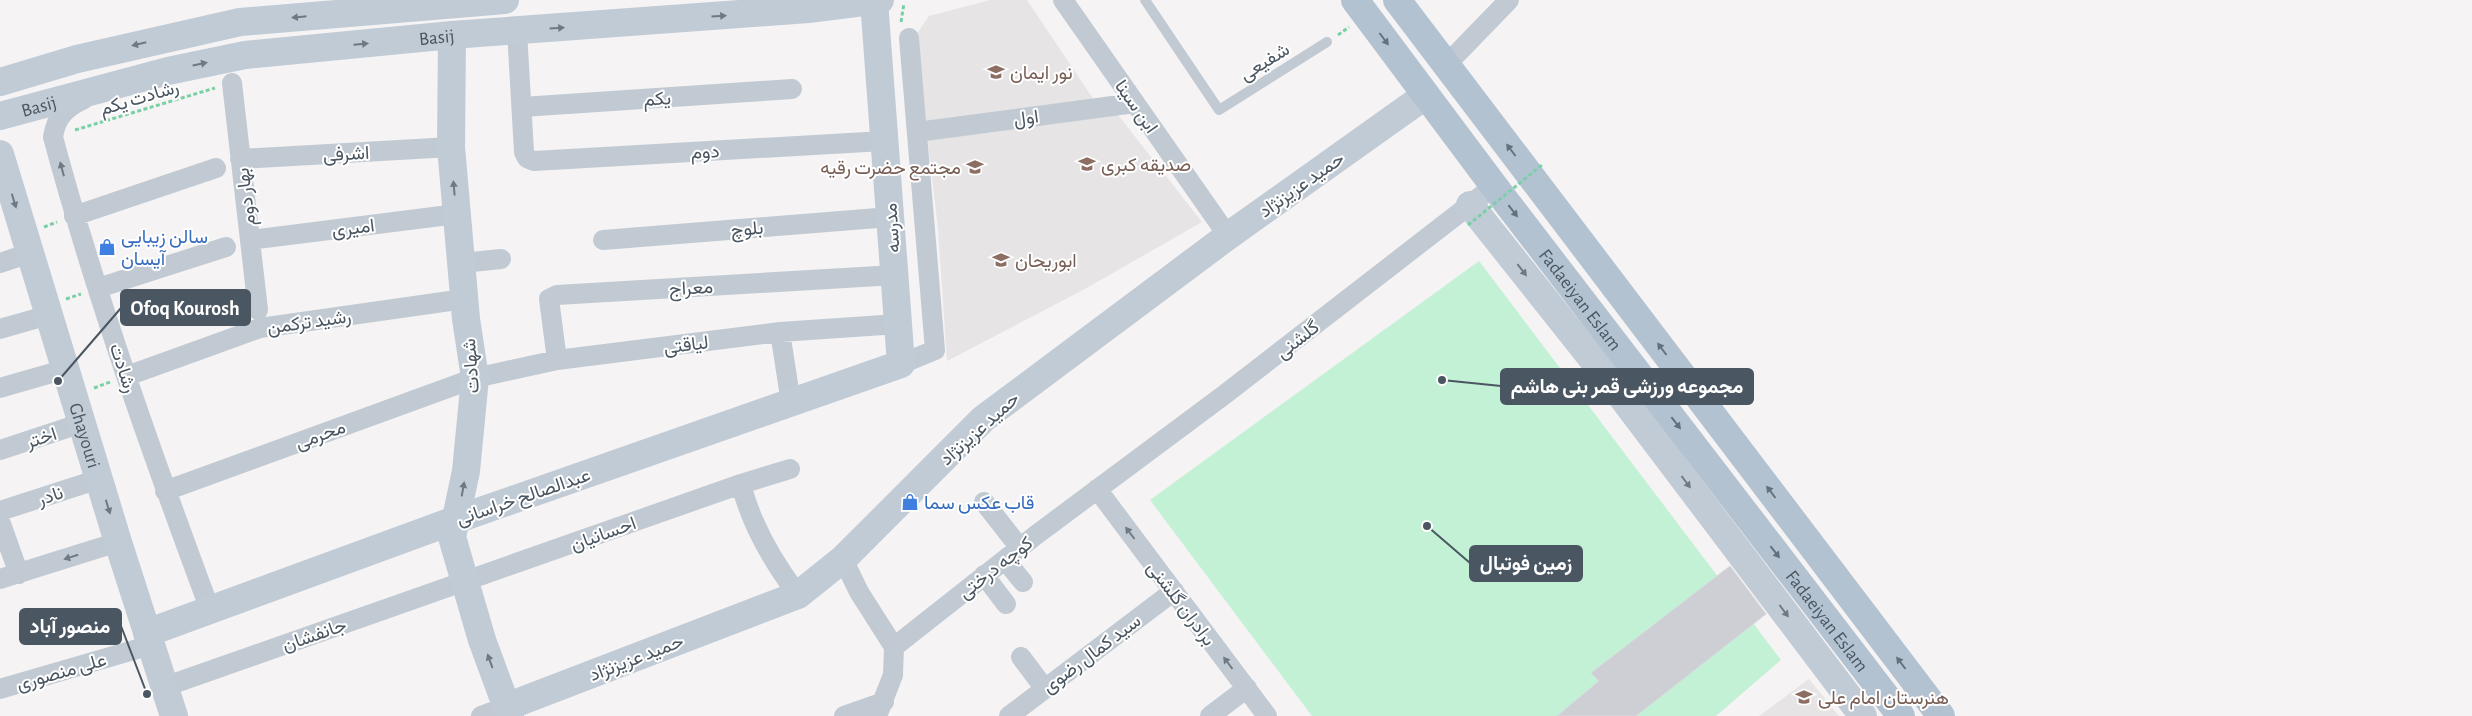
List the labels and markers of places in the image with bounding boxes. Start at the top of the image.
school or university icon: نور ایمان [986,62,1006,82]
place label: نور ایمان [1010,64,1073,84]
school or university icon: صدیقه کبری [1077,154,1097,174]
place label: صدیقه کبری [1101,156,1191,176]
school or university icon: مجتمع حضرت رقیه [965,157,985,177]
place label: مجتمع حضرت رقیه [820,159,961,181]
place label: سالن زیبایی آیسان [121,228,208,270]
shop icon: سالن زیبایی آیسان [97,237,117,257]
school or university icon: ابوریحان [991,250,1011,270]
place label: ابوریحان [1015,252,1077,272]
callout: Ofoq Kourosh [121,290,250,325]
callout: مجموعه ورزشی قمر بنی هاشم [1501,369,1753,404]
shop icon: قاب عکس سما [900,492,920,512]
place label: قاب عکس سما [924,494,1035,514]
callout: زمین فوتبال [1470,546,1582,581]
callout: منصور آباد [20,609,121,644]
school or university icon: هنرستان امام علی [1794,687,1814,707]
place label: هنرستان امام علی [1818,689,1949,710]

